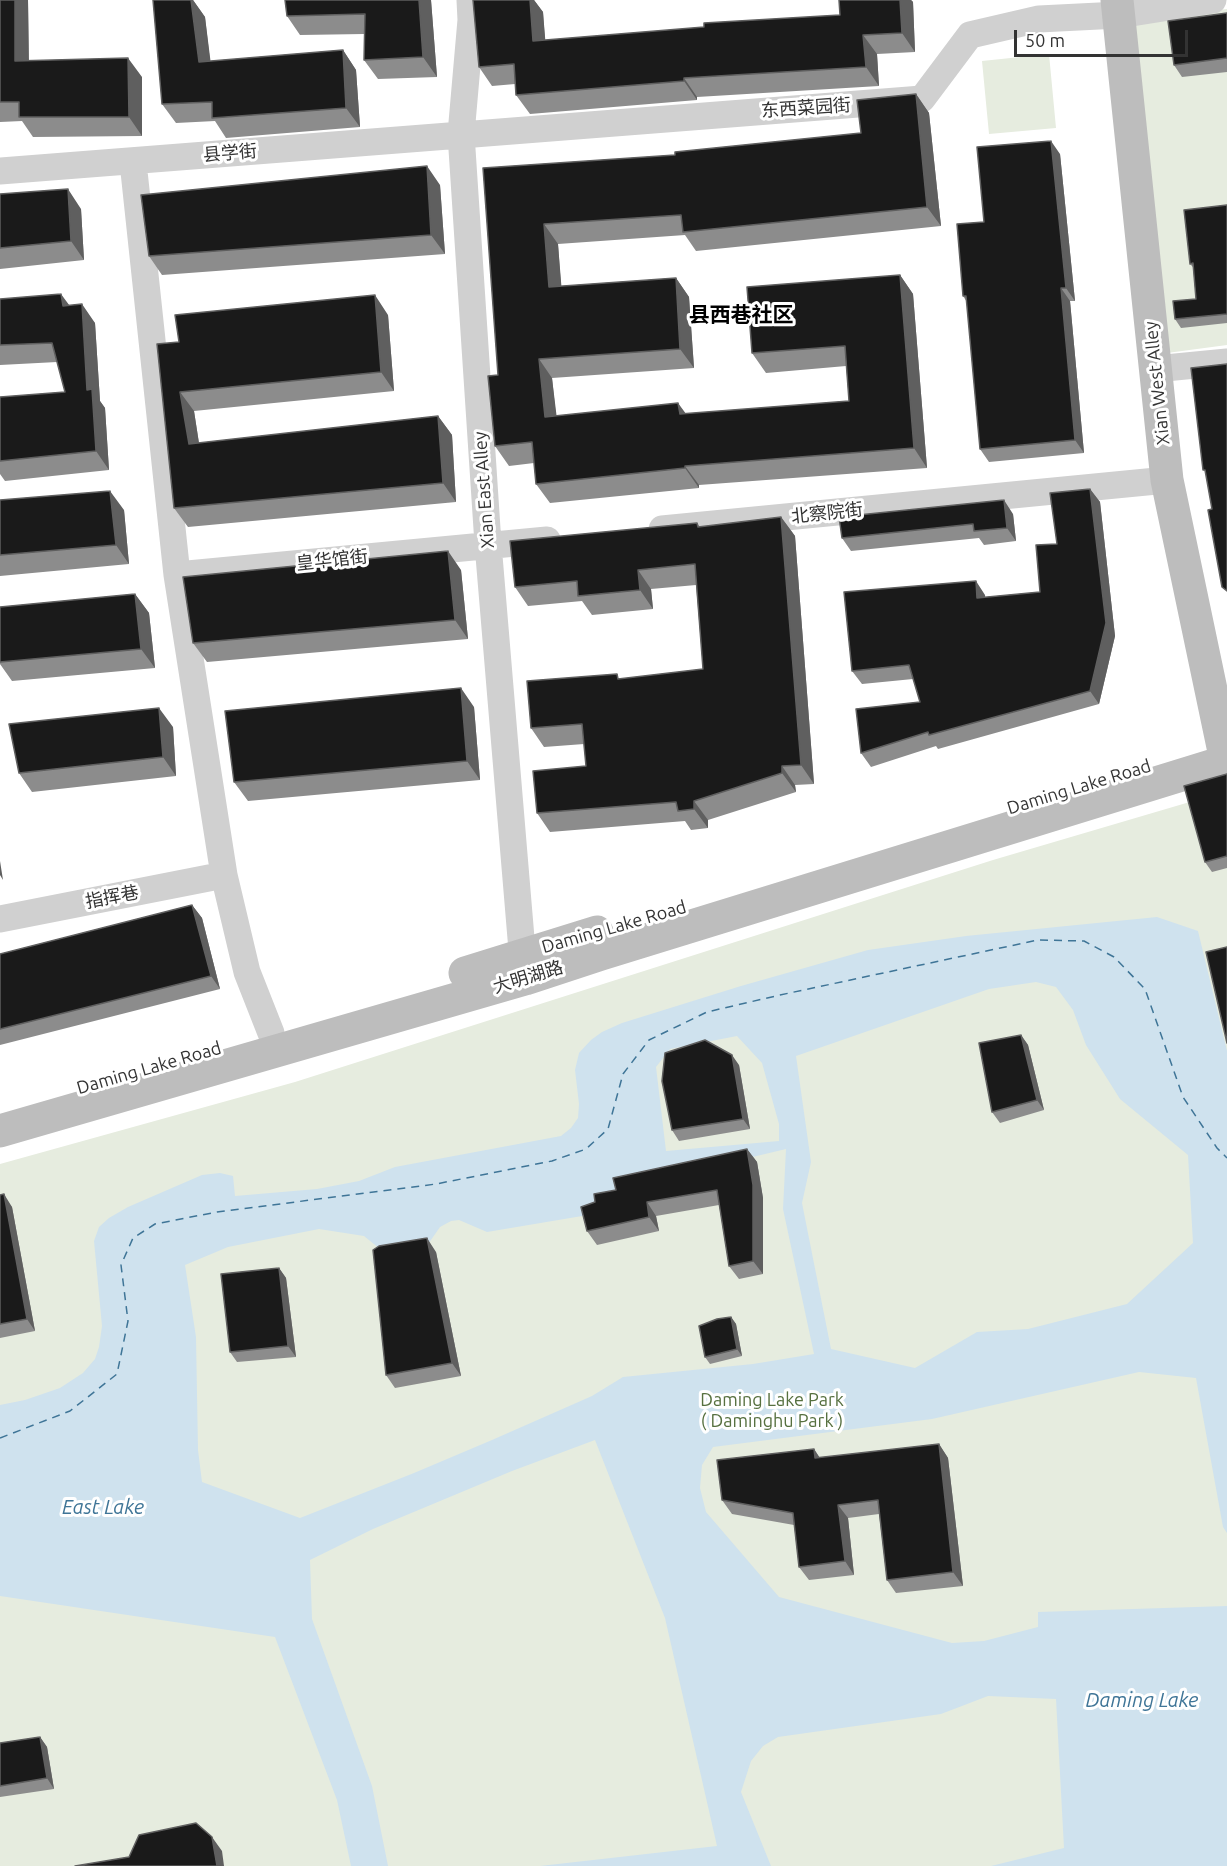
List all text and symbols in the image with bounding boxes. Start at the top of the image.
scale bar [1017,18,1191,56]
text: 50 m [1025,30,1065,50]
street label: 东西菜园街 [760,94,852,122]
street label: 县学街 [202,140,258,166]
district label: 县西巷社区 [689,302,793,328]
street label: Xian West Alley [1140,320,1174,446]
street label: Xian East Alley [469,431,499,549]
street label: 北察院街 [790,498,864,528]
street label: 皇华馆街 [295,545,369,575]
street label: Daming Lake Road [1004,755,1154,819]
street label: 指挥巷 [83,881,141,913]
street label: Daming Lake Road [539,896,689,958]
street label: 大明湖路 [490,956,566,998]
street label: Daming Lake Road [74,1037,224,1099]
park label: Daming Lake Park ( Daminghu Park ) [700,1389,844,1432]
water label: East Lake [62,1495,144,1519]
water label: Daming Lake [1086,1688,1198,1712]

